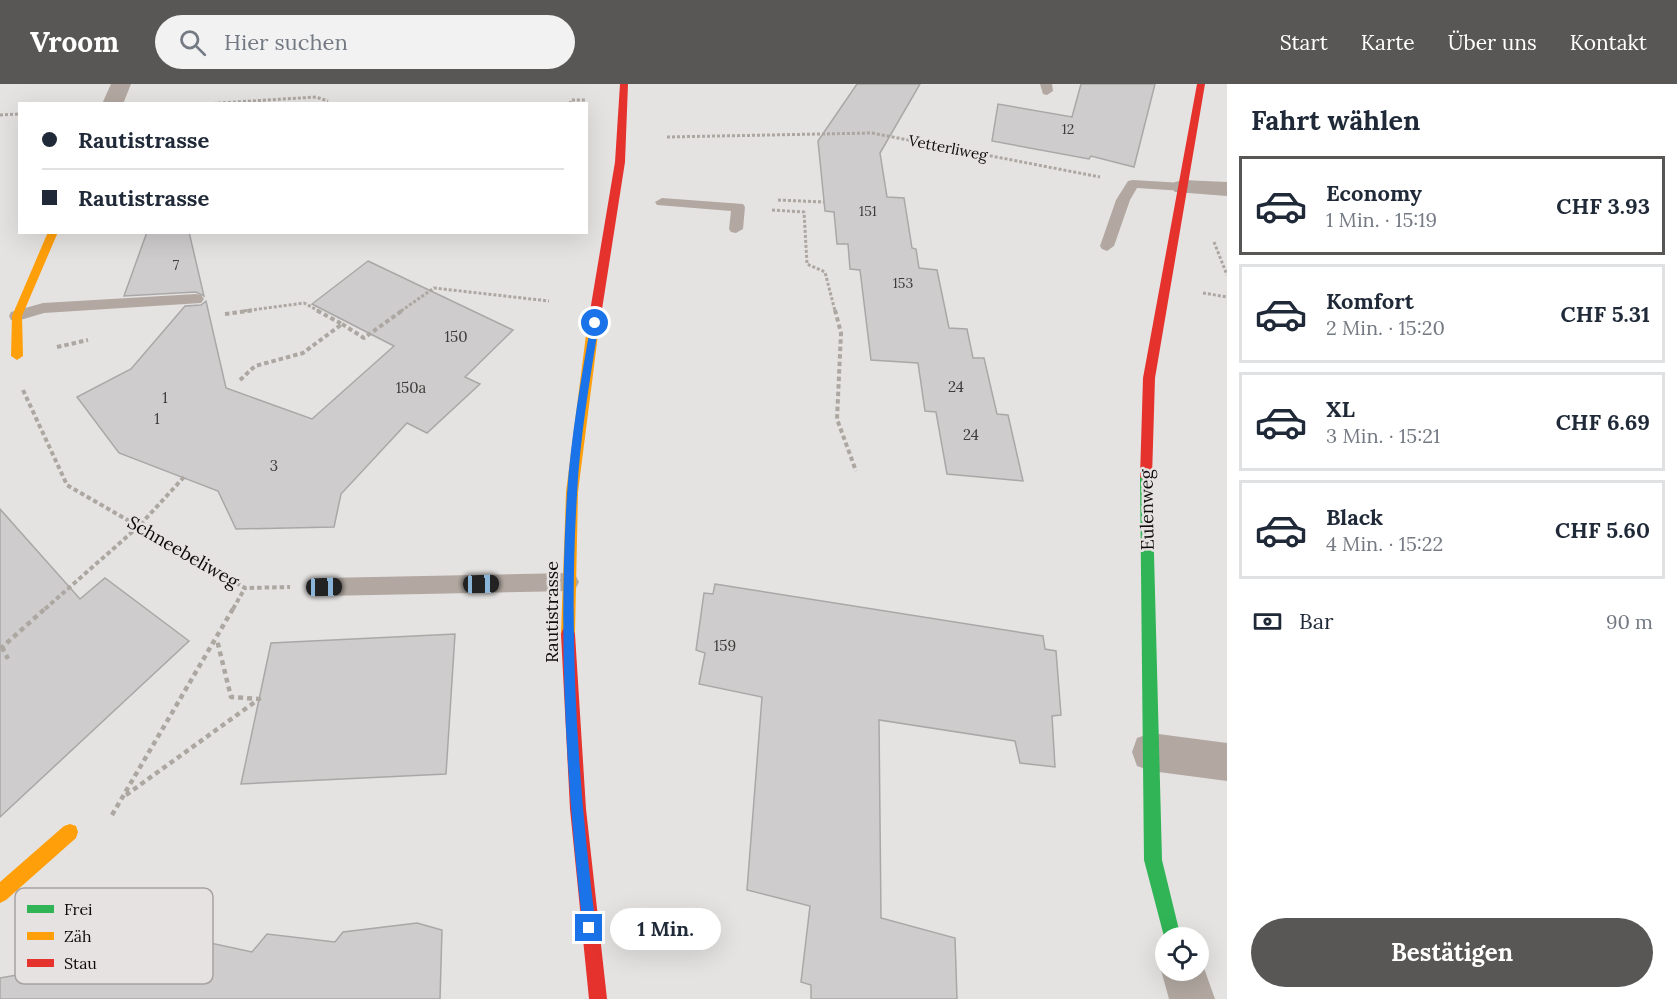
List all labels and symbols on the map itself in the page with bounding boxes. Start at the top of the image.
house number: 12 [1062,120,1074,138]
street label: Vetterliweg [906,130,990,165]
house number: 151 [859,202,877,220]
house number: 7 [173,256,180,274]
house number: 153 [893,274,913,292]
route start [581,309,608,336]
house number: 150 [445,327,467,346]
house number: 24 [948,377,964,396]
house number: 150a [396,378,427,397]
house number: 1 [162,388,168,407]
house number: 1 [154,409,160,428]
house number: 24 [963,425,979,444]
house number: 3 [270,456,278,475]
street label: Eulenweg [1134,468,1159,551]
street label: Schneebeliweg [123,510,244,593]
street label: Rautistrasse [540,561,563,663]
car [463,575,499,593]
car [306,578,342,596]
house number: 159 [714,636,736,655]
legend [15,888,213,984]
text: Frei [64,899,93,919]
callout: 1 Min. [610,907,721,949]
route end [575,914,602,941]
text: Zäh [64,926,92,946]
text: Stau [64,953,97,973]

